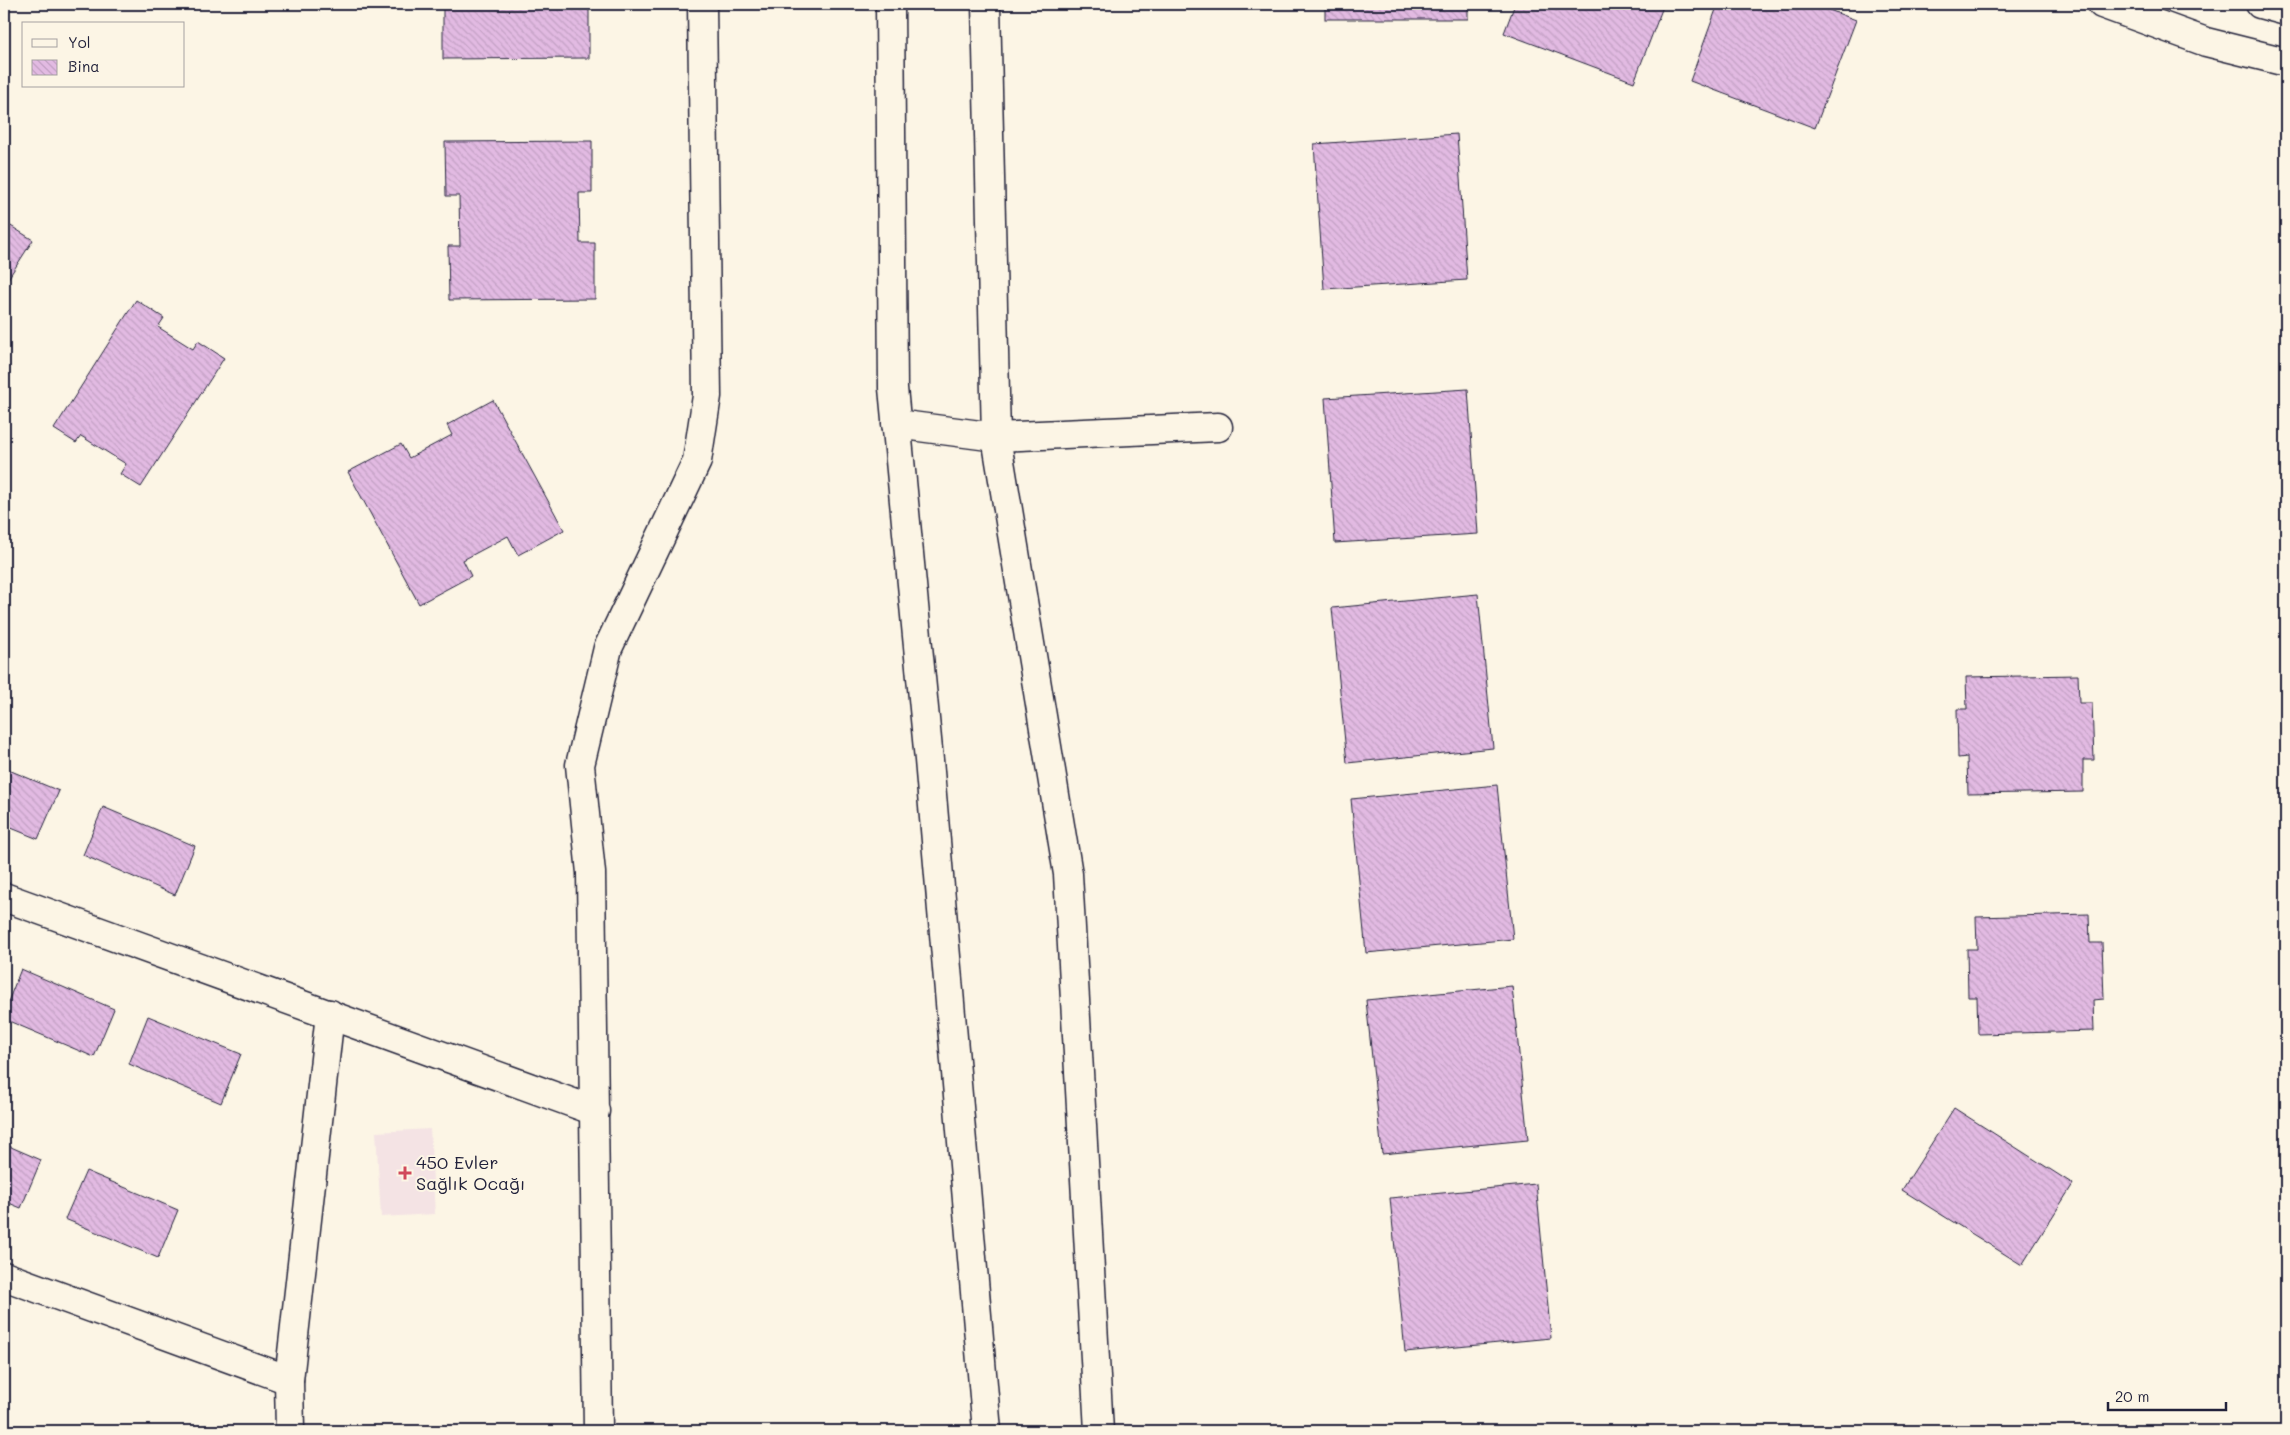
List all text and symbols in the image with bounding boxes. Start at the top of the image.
legend [22,22,185,88]
text: Yol [68,32,91,52]
text: Bina [68,56,100,76]
place label: 450 Evler Sağlık Ocağı [416,1150,525,1195]
marker: 450 Evler Sağlık Ocağı [398,1166,412,1180]
scale bar [2108,1380,2225,1412]
text: 20 m [2115,1386,2149,1406]

